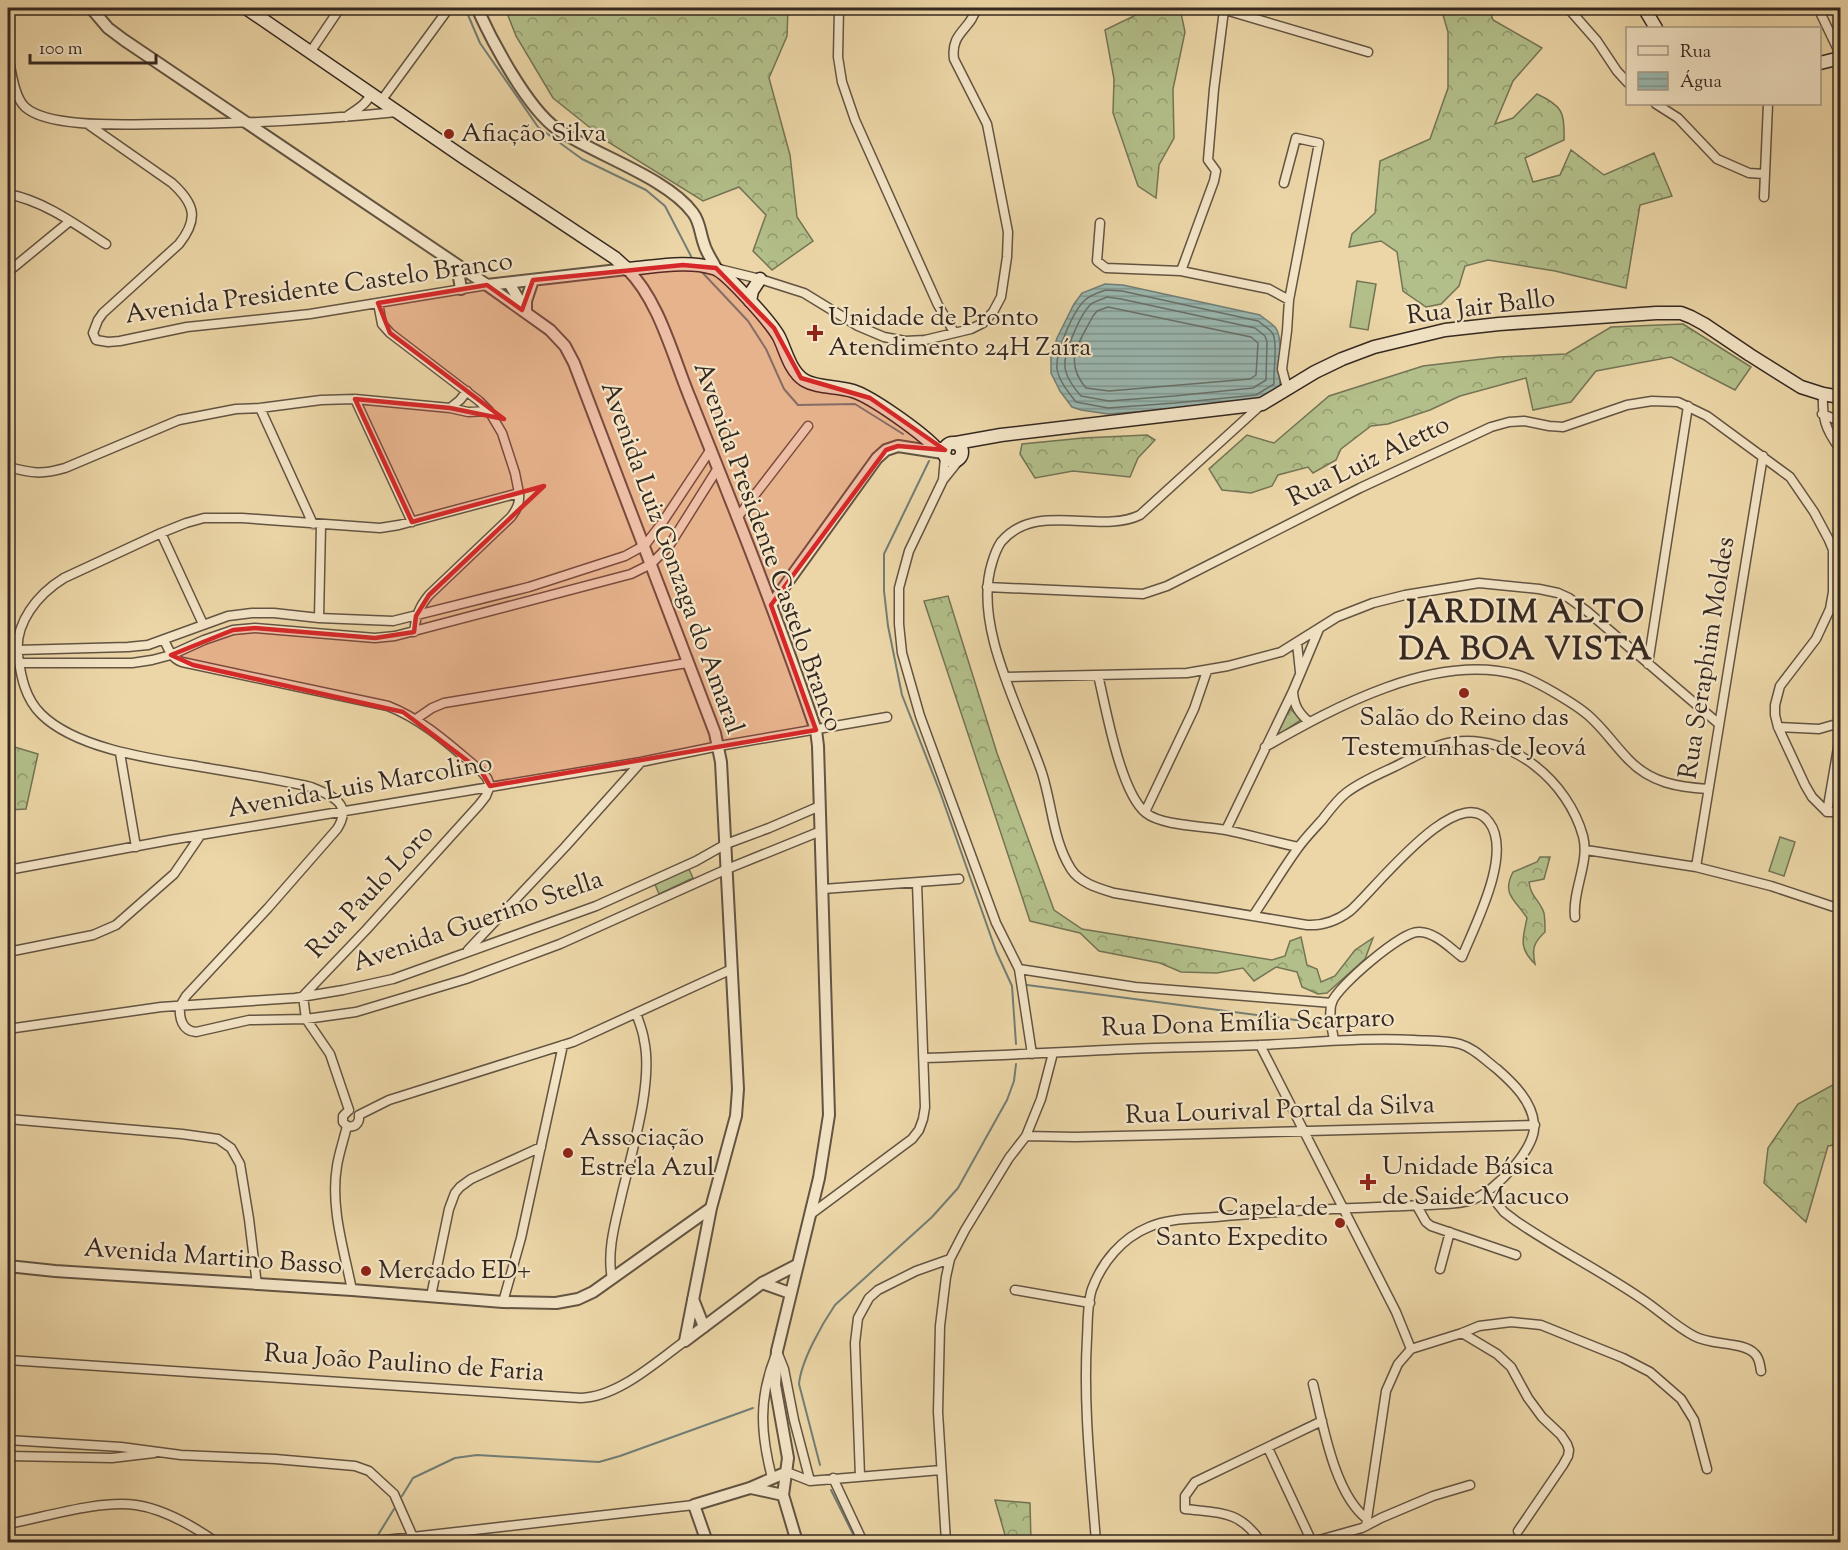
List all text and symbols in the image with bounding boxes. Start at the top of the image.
scale bar [30,27,156,65]
legend [1626,27,1821,105]
text: 100 m [39,37,83,63]
text: Rua [1680,40,1711,66]
text: Água [1680,70,1722,96]
place label: Afiação Silva [461,116,606,153]
marker: Afiação Silva [442,127,456,141]
street label: Avenida Presidente Castelo Branco [123,243,515,335]
street label: Rua Jair Ballo [1405,281,1557,335]
place label: Unidade de Pronto Atendimento 24H Zaíra [828,300,1091,367]
marker: Unidade de Pronto Atendimento 24H Zaíra [806,324,824,342]
street label: Avenida Presidente Castelo Branco [683,357,851,737]
street label: Avenida Luiz Gonzaga do Amaral [590,376,752,740]
street label: Rua Luiz Aletto [1282,407,1456,517]
street label: Rua Seraphim Moldes [1671,534,1745,782]
district label: JARDIM ALTO DA BOA VISTA [1399,591,1653,674]
marker: Salão do Reino das Testemunhas de Jeová [1457,686,1471,700]
place label: Salão do Reino das Testemunhas de Jeová [1342,700,1586,767]
street label: Avenida Luis Marcolino [225,745,495,829]
street label: Rua Paulo Loro [299,817,443,967]
street label: Avenida Guerino Stella [348,862,608,982]
street label: Rua Dona Emília Scarparo [1101,1000,1395,1048]
street label: Rua Lourival Portal da Silva [1125,1087,1435,1135]
place label: Associação Estrela Azul [580,1120,715,1187]
marker: Associação Estrela Azul [561,1146,575,1160]
place label: Unidade Básica de Saide Macuco [1382,1149,1569,1216]
marker: Unidade Básica de Saide Macuco [1359,1173,1377,1191]
place label: Capela de Santo Expedito [1155,1190,1328,1257]
marker: Capela de Santo Expedito [1333,1216,1347,1230]
street label: Avenida Martino Basso [83,1231,343,1285]
place label: Mercado ED+ [378,1253,531,1290]
marker: Mercado ED+ [359,1264,373,1278]
street label: Rua João Paulino de Faria [263,1336,545,1392]

